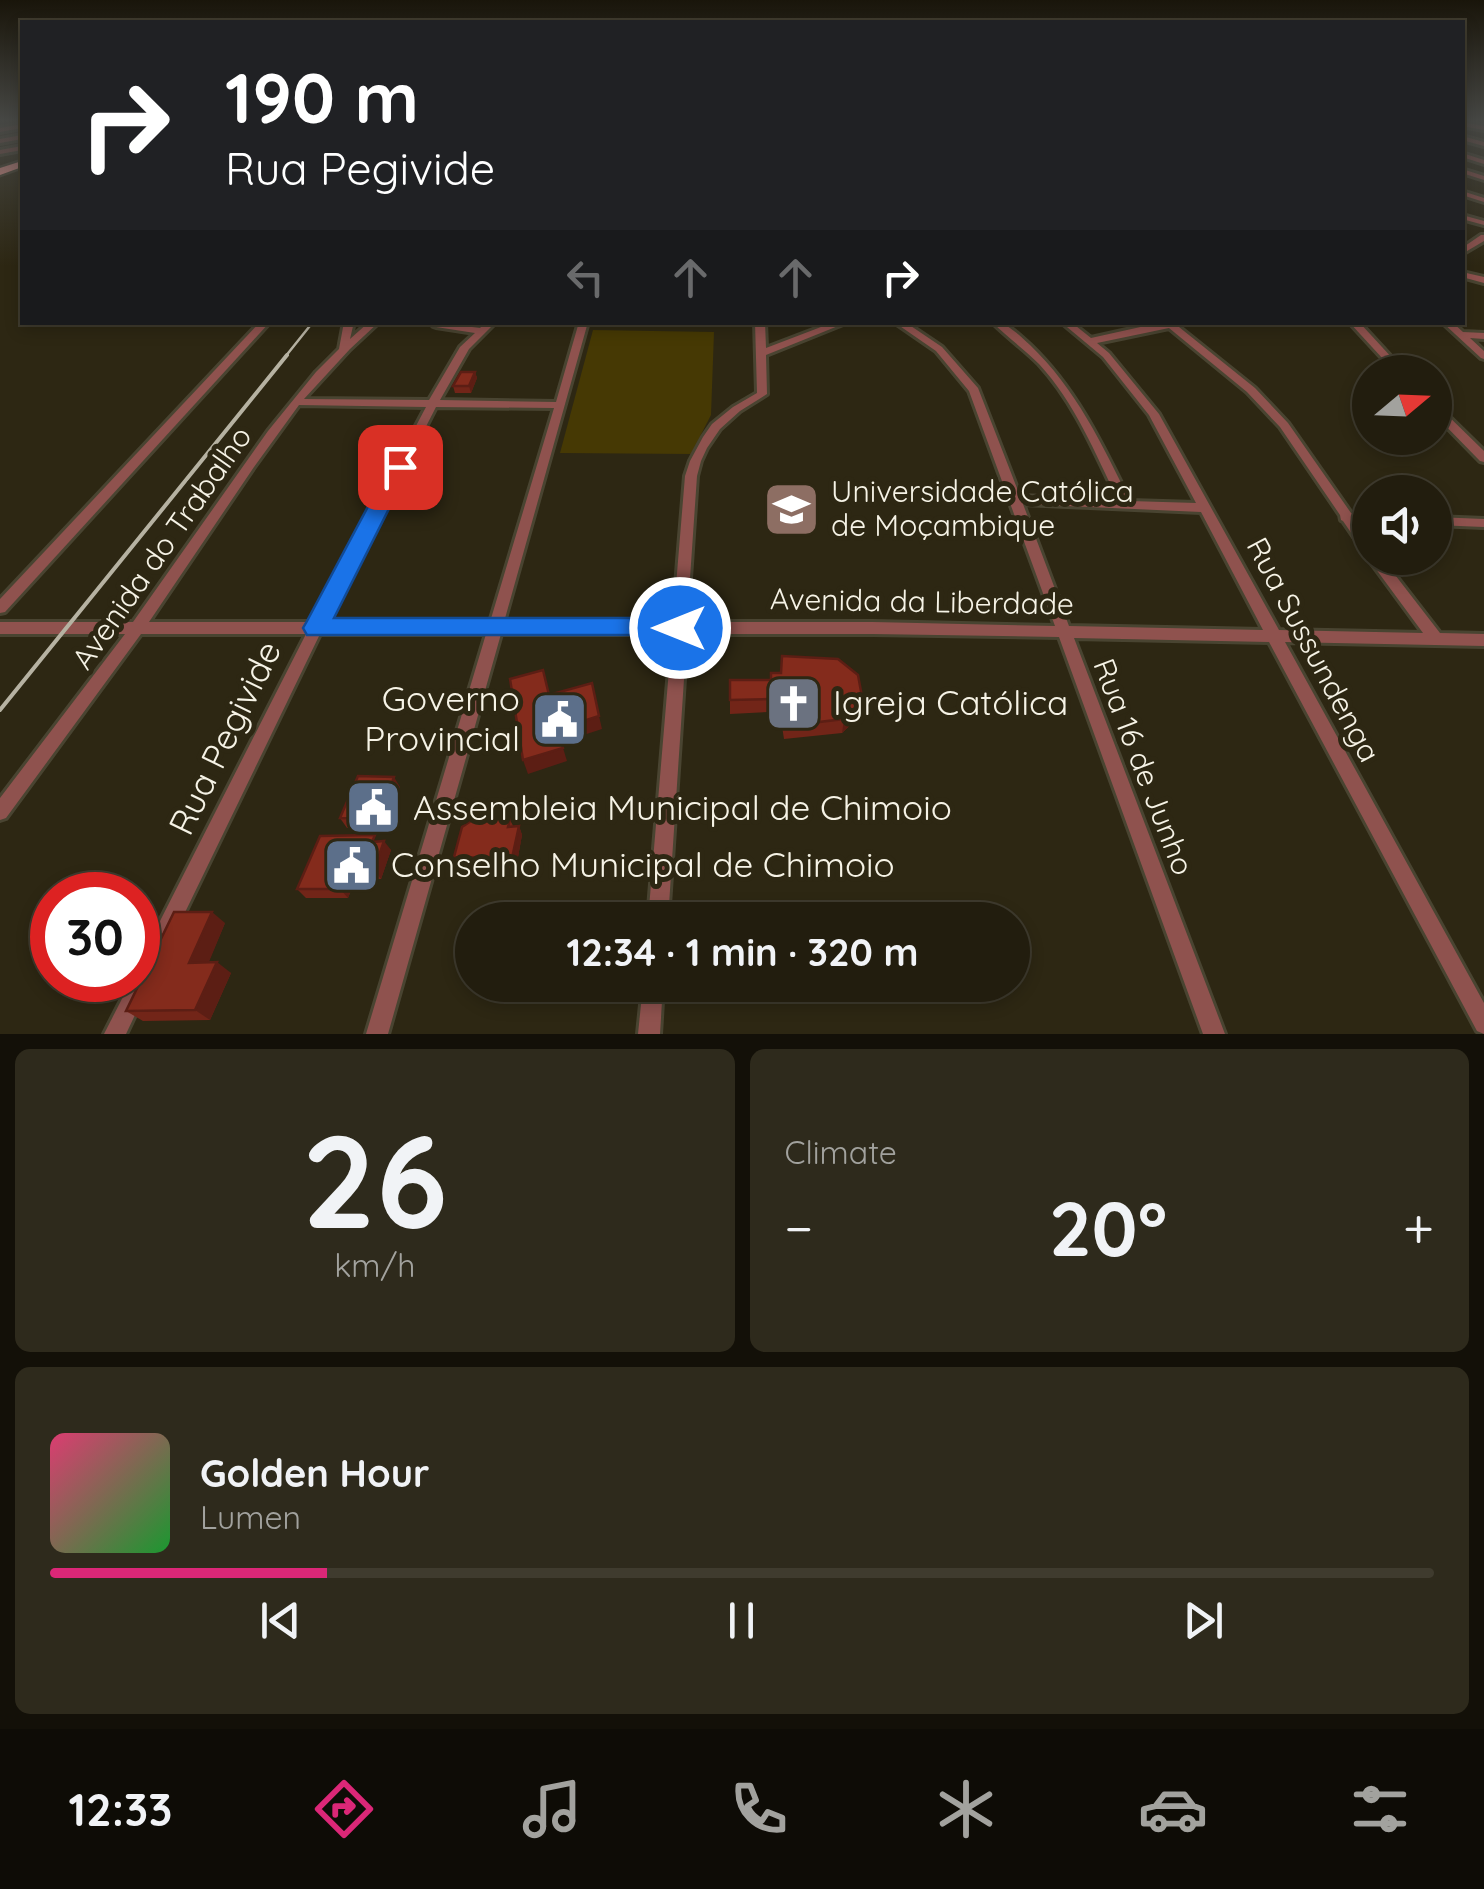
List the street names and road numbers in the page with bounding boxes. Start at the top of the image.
street label: Avenida do Trabalho [63,419,259,676]
street label: Rua Sussundenga [1239,531,1389,768]
street label: Avenida da Liberdade [770,579,1074,623]
street label: Rua Pegivide [158,633,290,842]
street label: Rua 16 de Junho [1085,653,1203,880]

